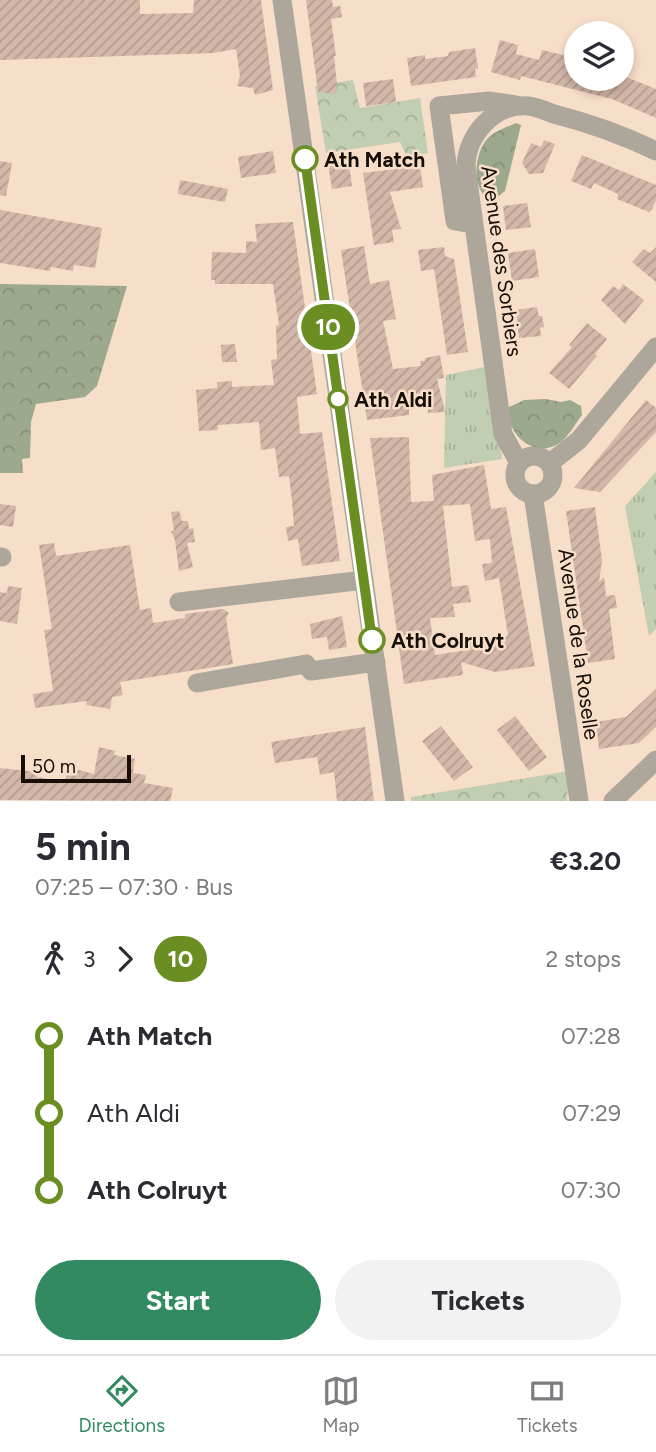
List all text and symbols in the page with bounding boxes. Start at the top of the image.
map controls [564,21,634,91]
button: layers [564,21,634,91]
marker: Ath Match [292,146,318,172]
place label: Ath Match [324,147,425,172]
street label: Avenue des Sorbiers [476,164,528,358]
line badge: 10 [296,304,360,350]
text: 10 [315,312,341,341]
place label: Ath Aldi [354,387,433,412]
marker: Ath Aldi [328,389,348,409]
street label: Avenue de la Roselle [553,547,605,741]
marker: Ath Colruyt [359,627,385,653]
place label: Ath Colruyt [391,628,504,653]
scale bar [21,752,131,784]
text: 50 m [32,755,76,778]
text: 5 min [35,824,131,870]
text: €3.20 [550,845,621,877]
text: 07:25 – 07:30 · Bus [35,873,233,901]
icon: walk [35,940,73,978]
icon: forward [106,940,144,978]
text: 10 [168,944,193,973]
text: 3 [83,945,96,973]
text: 2 stops [545,945,621,973]
text: Ath Match [87,1020,212,1052]
text: 07:28 [561,1022,621,1050]
text: Ath Aldi [87,1097,180,1129]
text: 07:29 [562,1099,621,1127]
text: Ath Colruyt [87,1174,227,1206]
text: 07:30 [561,1176,621,1204]
button: Start [35,1260,321,1340]
button: Tickets [335,1260,621,1340]
tab: Directions [78,1372,165,1437]
tab: Map [322,1372,360,1437]
tab: Tickets [517,1372,578,1437]

